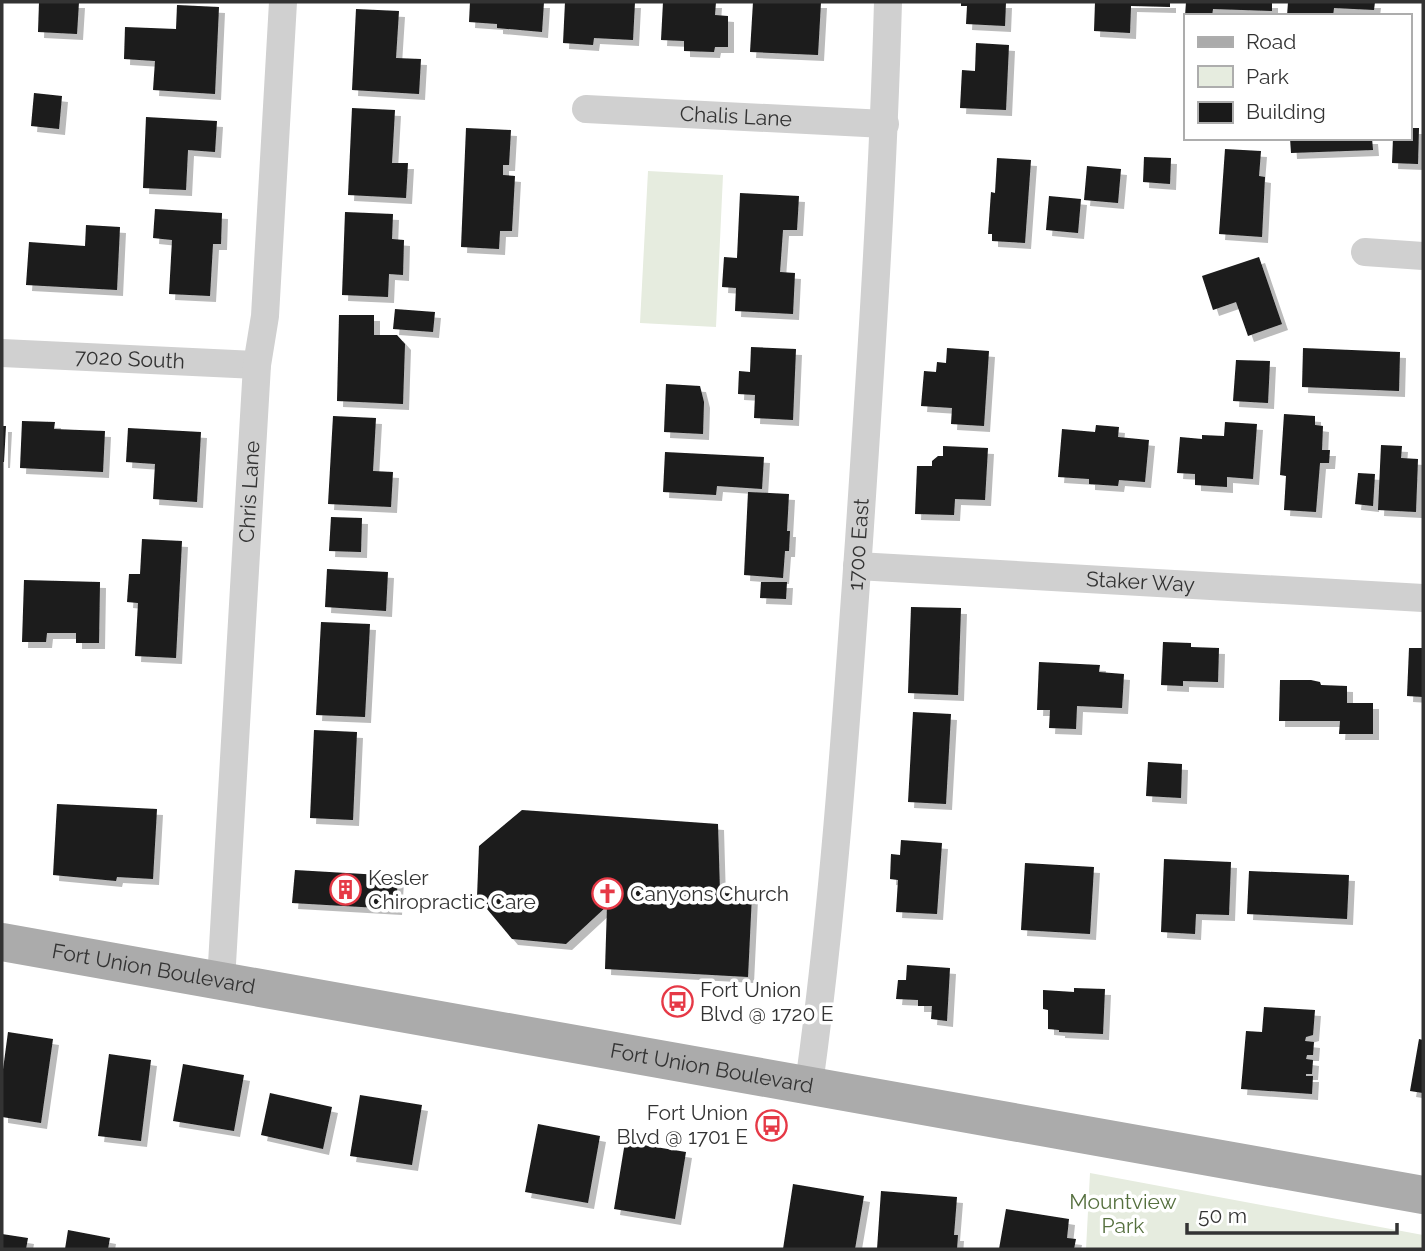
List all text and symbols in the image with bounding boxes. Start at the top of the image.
legend [1184,14,1411,140]
text: Road [1246,29,1296,54]
text: Park [1246,64,1289,89]
text: Building [1246,99,1326,124]
street label: Chalis Lane [679,101,792,131]
street label: 7020 South [74,343,186,374]
street label: Chris Lane [234,440,265,544]
street label: 1700 East [843,497,874,591]
street label: Staker Way [1086,566,1196,597]
place label: Kesler Chiropractic Care [368,865,536,914]
building icon: Kesler Chiropractic Care [328,873,362,907]
church icon: Canyons Church [590,877,624,911]
place label: Canyons Church [630,881,789,906]
street label: Fort Union Boulevard [50,938,257,999]
place label: Fort Union Blvd @ 1720 E [700,977,834,1026]
bus stop icon: Fort Union Blvd @ 1720 E [660,985,694,1019]
street label: Fort Union Boulevard [608,1038,815,1098]
place label: Fort Union Blvd @ 1701 E [616,1100,748,1149]
bus stop icon: Fort Union Blvd @ 1701 E [754,1108,788,1142]
park label: Mountview Park [1069,1189,1177,1238]
scale bar [1187,1192,1397,1236]
text: 50 m [1198,1203,1247,1228]

